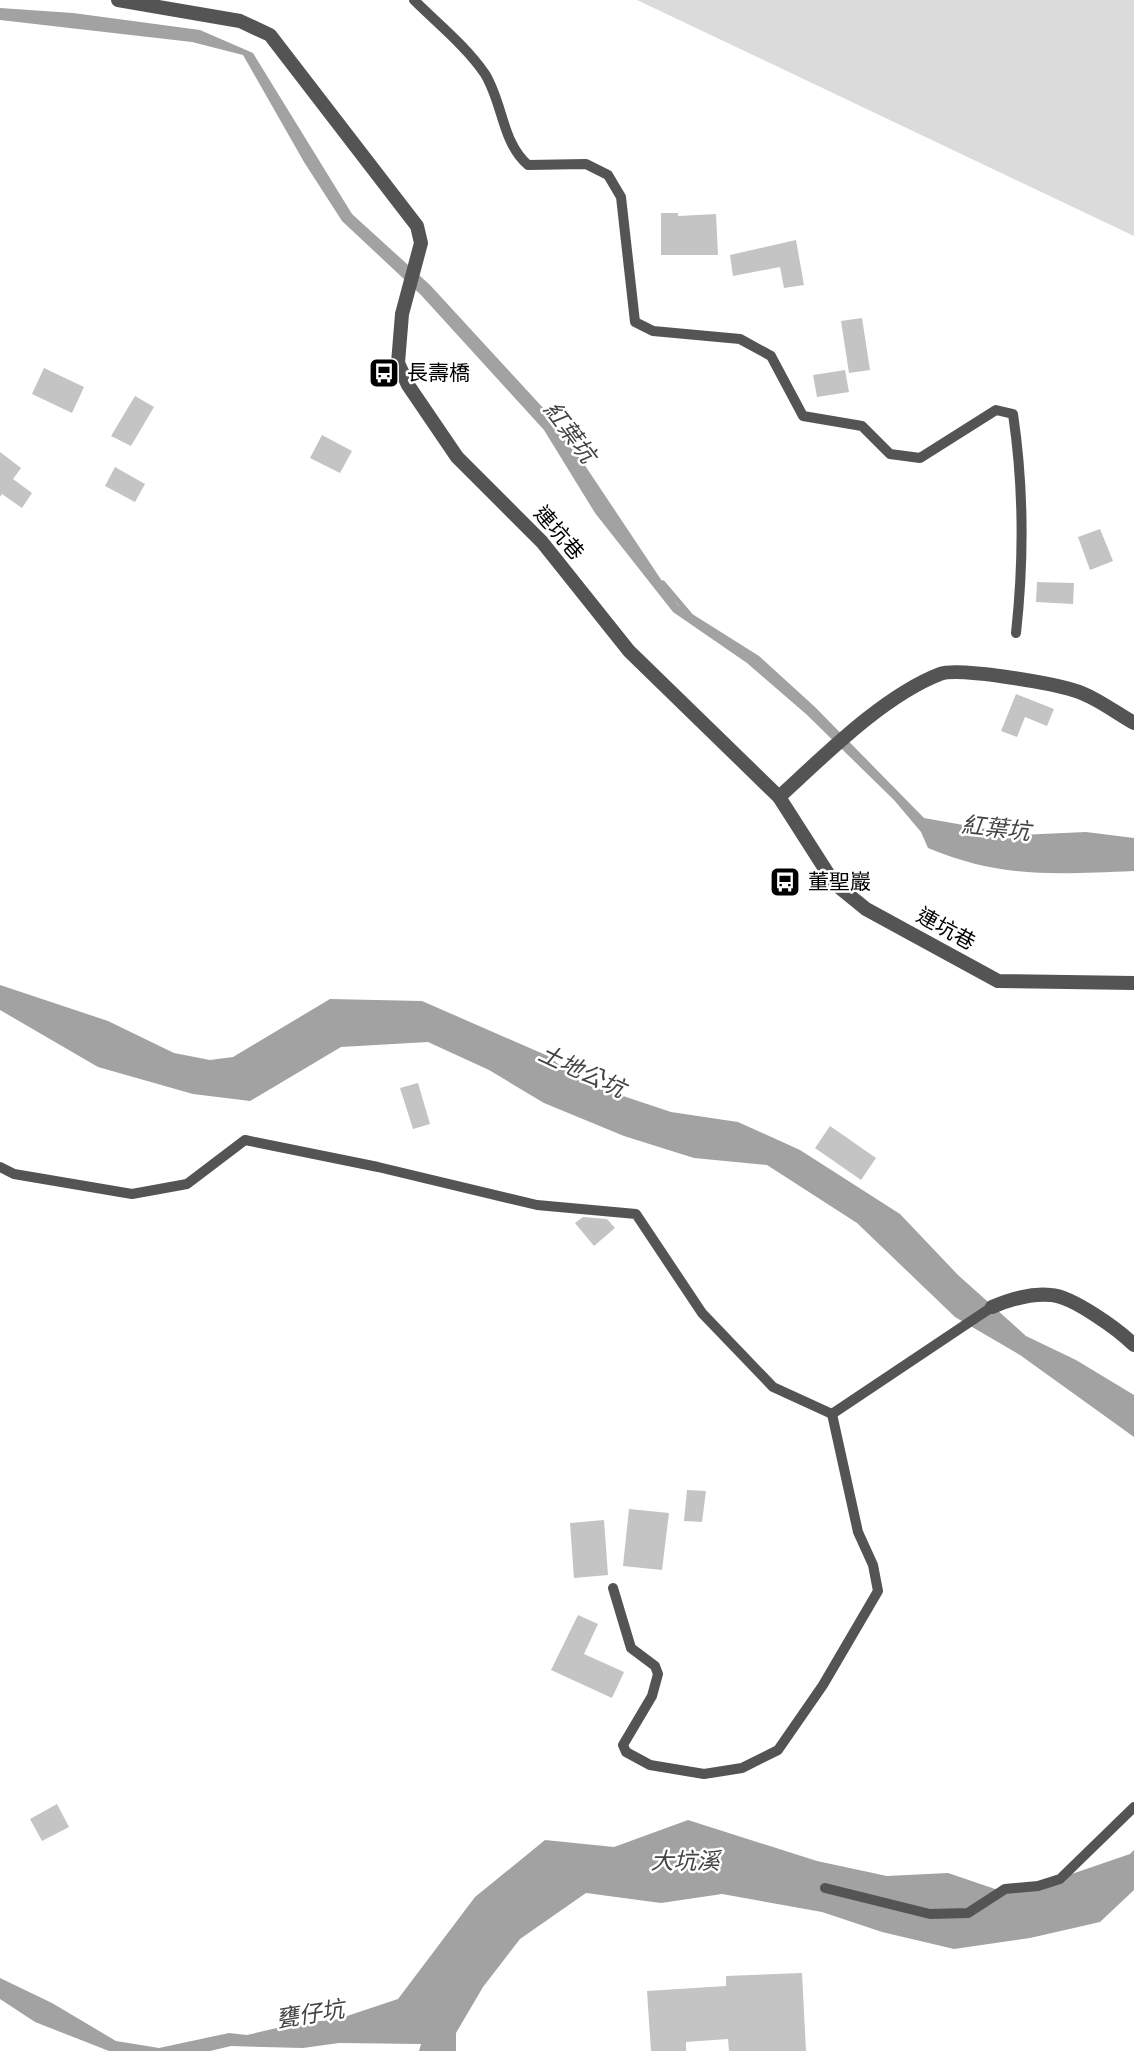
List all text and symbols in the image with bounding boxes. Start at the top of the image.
bus stop icon: 長壽橋 [367,356,401,390]
place label: 長壽橋 [407,360,470,385]
water label: 紅葉坑 [538,396,604,470]
street label: 連坑巷 [529,501,589,565]
water label: 紅葉坑 [960,810,1035,846]
bus stop icon: 董聖巖 [768,865,802,899]
place label: 董聖巖 [808,869,871,894]
street label: 連坑巷 [913,902,980,955]
water label: 土地公坑 [534,1039,632,1104]
water label: 大坑溪 [651,1847,723,1875]
water label: 甕仔坑 [274,1994,349,2033]

